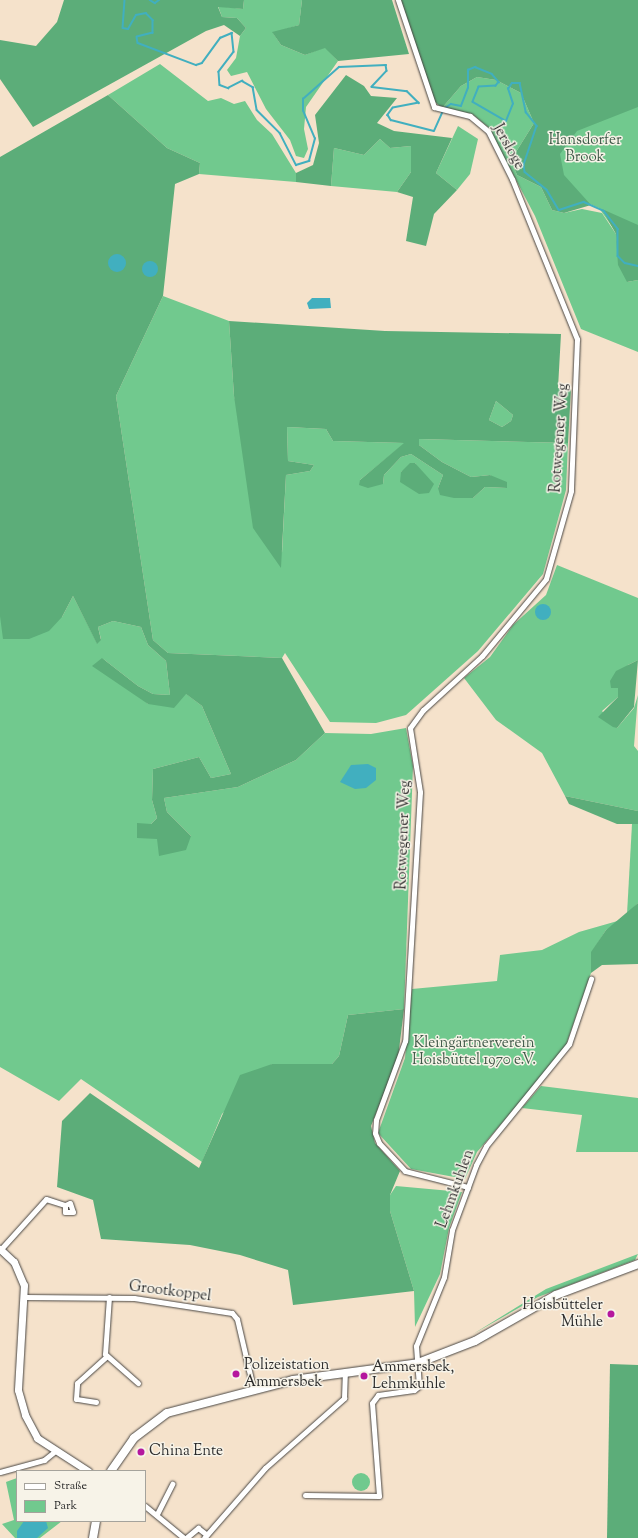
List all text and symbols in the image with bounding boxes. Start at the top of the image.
street label: Jersloge [488,121,528,173]
park label: Hansdorfer Brook [548,131,622,166]
street label: Rotwegener Weg [547,383,573,493]
street label: Rotwegener Weg [393,780,415,890]
park label: Kleingärtnerverein Hoisbüttel 1970 e.V. [412,1034,536,1069]
street label: Lehmkuhlen [433,1147,479,1231]
street label: Grootkoppel [128,1278,212,1306]
place label: Hoisbütteler Mühle [522,1296,603,1331]
marker: Hoisbütteler Mühle [606,1309,616,1319]
place label: Polizeistation Ammersbek [244,1356,329,1391]
place label: Ammersbek, Lehmkuhle [372,1358,454,1393]
marker: Polizeistation Ammersbek [231,1369,241,1379]
marker: Ammersbek, Lehmkuhle [359,1371,369,1381]
place label: China Ente [149,1443,223,1461]
marker: China Ente [136,1447,146,1457]
legend [16,1470,146,1522]
text: Straße [54,1477,87,1495]
text: Park [54,1497,77,1515]

